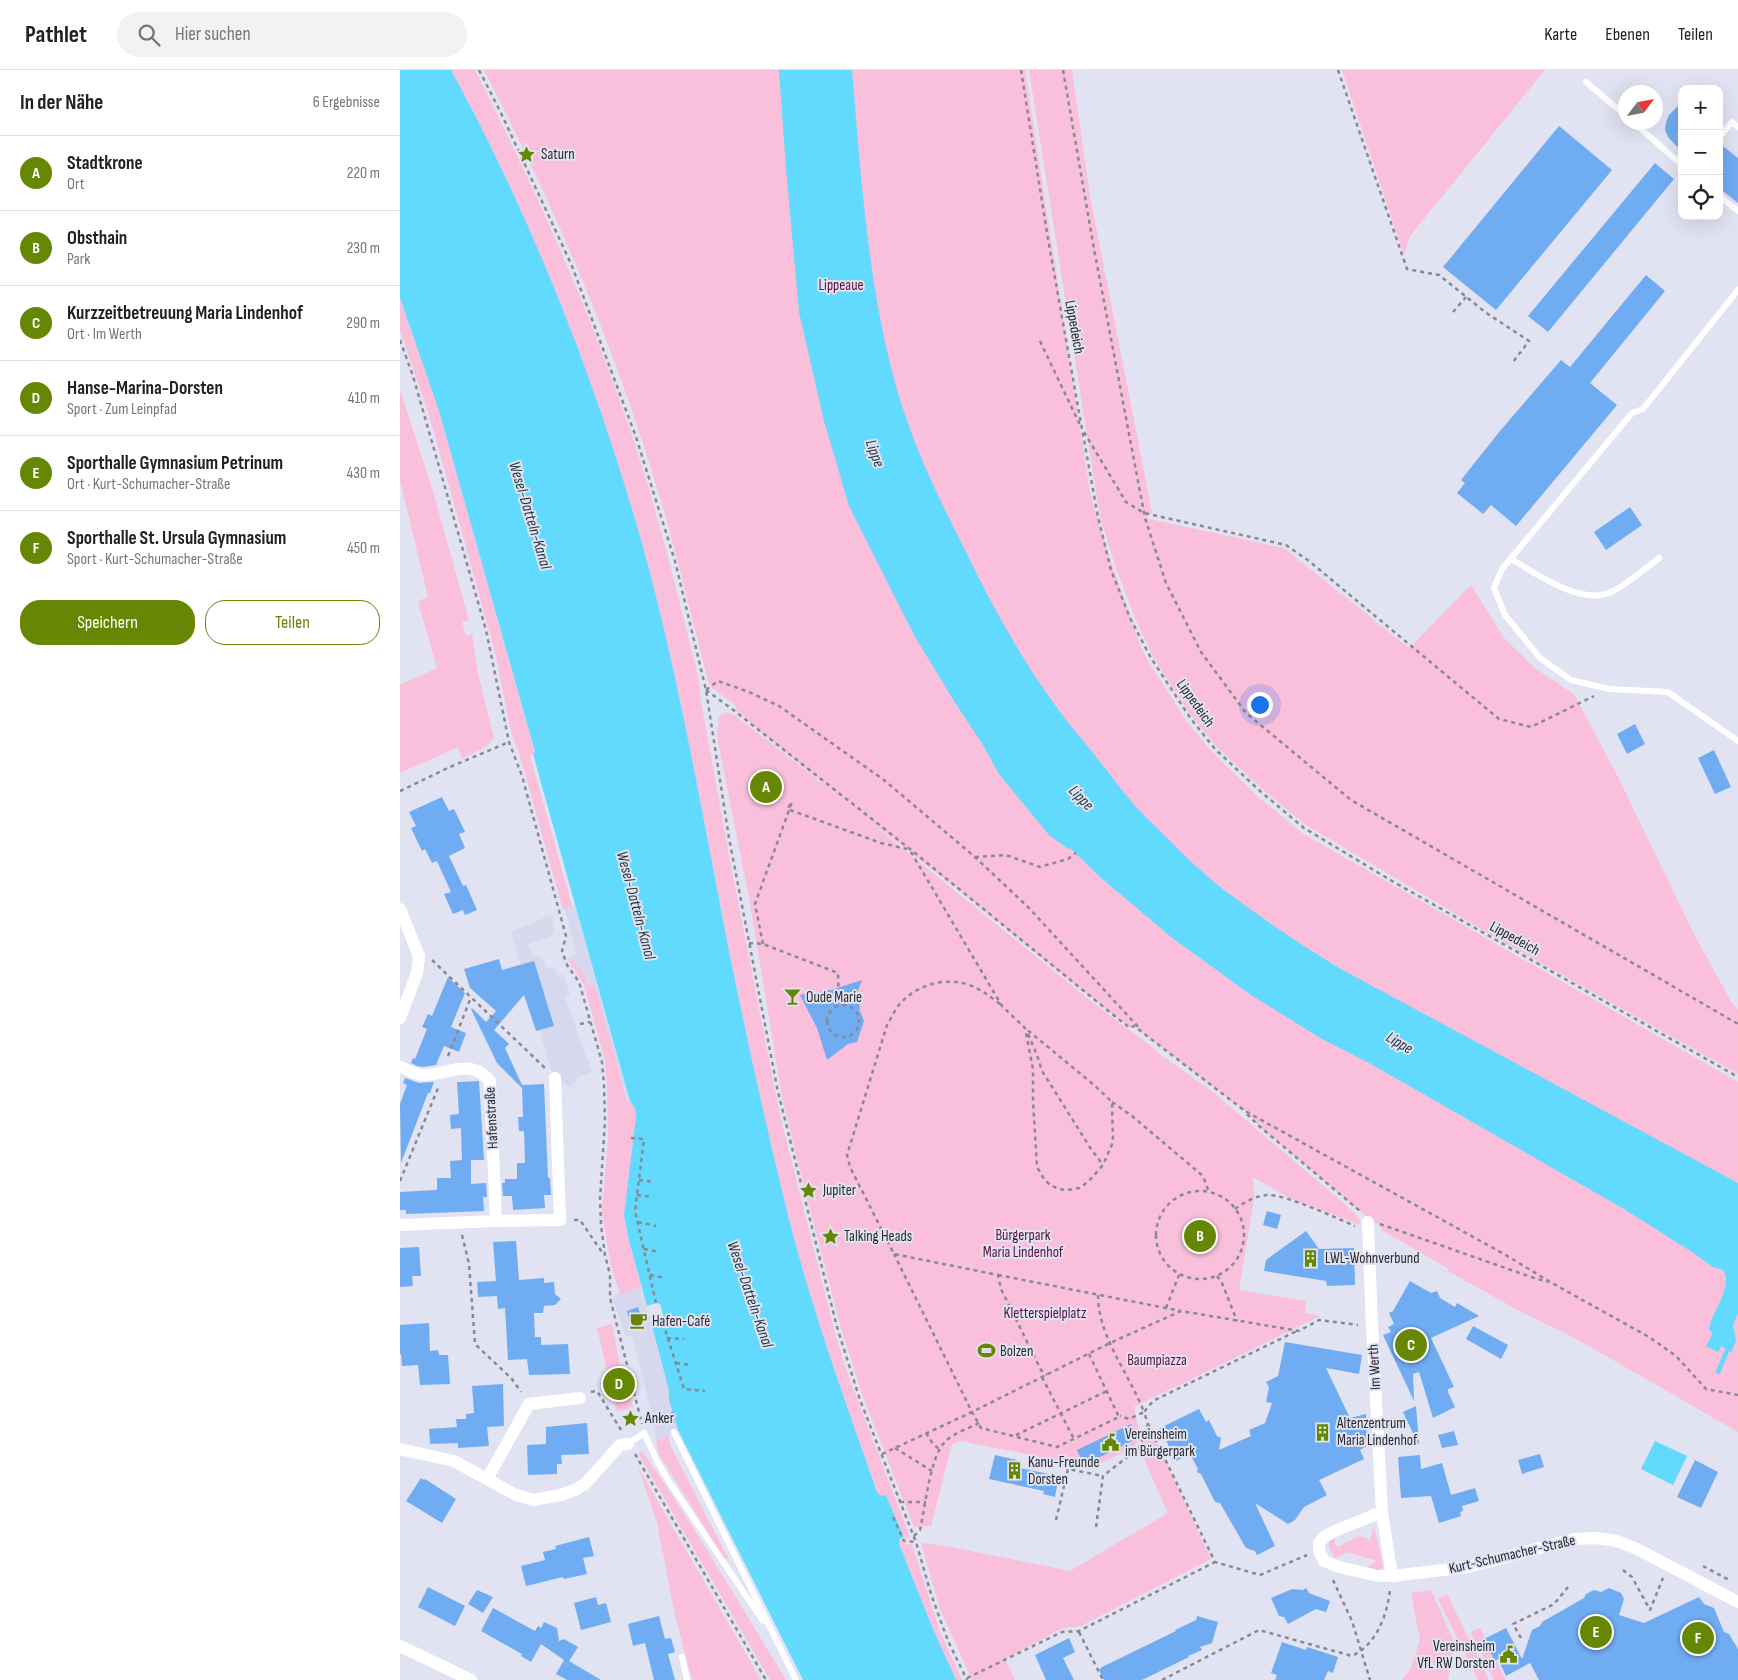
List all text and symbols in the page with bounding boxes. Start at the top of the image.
search box [117,12,467,57]
text: Pathlet [25,20,87,49]
icon: search [135,21,163,49]
text: Hier suchen [175,23,251,46]
text: Karte [1544,24,1577,45]
text: Ebenen [1605,24,1650,45]
text: Teilen [1678,24,1713,45]
north arrow [1618,85,1663,130]
map controls [1678,85,1723,220]
button: + [1678,85,1723,130]
text: In der Nähe [20,90,103,115]
text: 6 Ergebnisse [313,93,380,112]
button: − [1678,130,1723,175]
place icon: Saturn [517,144,537,164]
place label: Saturn [541,145,575,164]
text: Stadtkrone [67,152,143,175]
text: A [32,164,40,183]
text: 220 m [347,164,380,183]
text: Ort [67,175,85,194]
button: locate [1678,175,1723,220]
text: Obsthain [67,227,127,250]
text: B [32,239,40,258]
text: 230 m [347,239,380,258]
text: Park [67,250,90,269]
park label: Lippeaue [819,276,863,295]
street label: Lippedeich [1060,299,1089,355]
text: Kurzzeitbetreuung Maria Lindenhof [67,302,303,325]
text: C [32,314,40,333]
text: 290 m [346,314,380,333]
text: Ort · Im Werth [67,325,142,344]
text: Hanse-Marina-Dorsten [67,377,223,400]
text: D [32,389,40,408]
text: 410 m [348,389,380,408]
text: Sport · Zum Leinpfad [67,400,177,419]
water label: Lippe [861,437,888,470]
text: Sporthalle Gymnasium Petrinum [67,452,283,475]
water label: Wesel-Datteln-Kanal [504,459,555,572]
text: E [33,464,39,483]
text: 430 m [347,464,380,483]
text: Ort · Kurt-Schumacher-Straße [67,475,231,494]
text: Sporthalle St. Ursula Gymnasium [67,527,286,550]
text: F [33,539,39,558]
text: 450 m [347,539,380,558]
text: Sport · Kurt-Schumacher-Straße [67,550,243,569]
button: Speichern [20,600,195,645]
button: Teilen [205,600,380,645]
street label: Lippedeich [1172,676,1219,731]
your location [1247,692,1273,718]
pin: A [750,768,782,806]
water label: Lippe [1064,781,1097,815]
water label: Wesel-Datteln-Kanal [612,849,659,963]
street label: Lippedeich [1486,917,1543,960]
bar icon: Oude Marie [782,987,802,1007]
place label: Oude Marie [806,988,862,1007]
water label: Lippe [1382,1028,1416,1059]
street label: Hafenstraße [480,1087,503,1149]
place icon: Jupiter [799,1180,819,1200]
place label: Jupiter [822,1181,857,1200]
pin: B [1184,1217,1216,1255]
place icon: Talking Heads [820,1226,840,1246]
park label: Bürgerpark Maria Lindenhof [983,1226,1064,1262]
place label: Talking Heads [844,1227,912,1246]
water label: Wesel-Datteln-Kanal [722,1239,777,1351]
building icon: LWL-Wohnverbund [1301,1248,1321,1268]
place label: LWL-Wohnverbund [1325,1249,1419,1268]
park label: Kletterspielplatz [1004,1304,1087,1323]
cafe icon: Hafen-Café [628,1311,648,1331]
place label: Hafen-Café [652,1312,710,1331]
pin: C [1395,1326,1427,1364]
sports icon: Bolzen [976,1341,996,1361]
place label: Bolzen [1000,1342,1033,1361]
street label: Im Werth [1364,1343,1385,1390]
park label: Baumpiazza [1127,1351,1187,1370]
pin: D [603,1365,635,1403]
place icon: Anker [621,1408,641,1428]
place label: Anker [644,1409,675,1428]
place label: Altenzentrum Maria Lindenhof [1336,1414,1418,1450]
building icon: Altenzentrum Maria Lindenhof [1313,1422,1333,1442]
place label: Vereinsheim im Bürgerpark [1125,1425,1195,1461]
public building icon: Vereinsheim im Bürgerpark [1101,1433,1121,1453]
place label: Kanu-Freunde Dorsten [1028,1453,1099,1489]
building icon: Kanu-Freunde Dorsten [1004,1461,1024,1481]
street label: Kurt-Schumacher-Straße [1447,1531,1577,1578]
pin: E [1580,1613,1612,1651]
pin: F [1682,1619,1714,1657]
place label: Vereinsheim VfL RW Dorsten [1417,1637,1495,1673]
public building icon: Vereinsheim VfL RW Dorsten [1499,1645,1519,1665]

